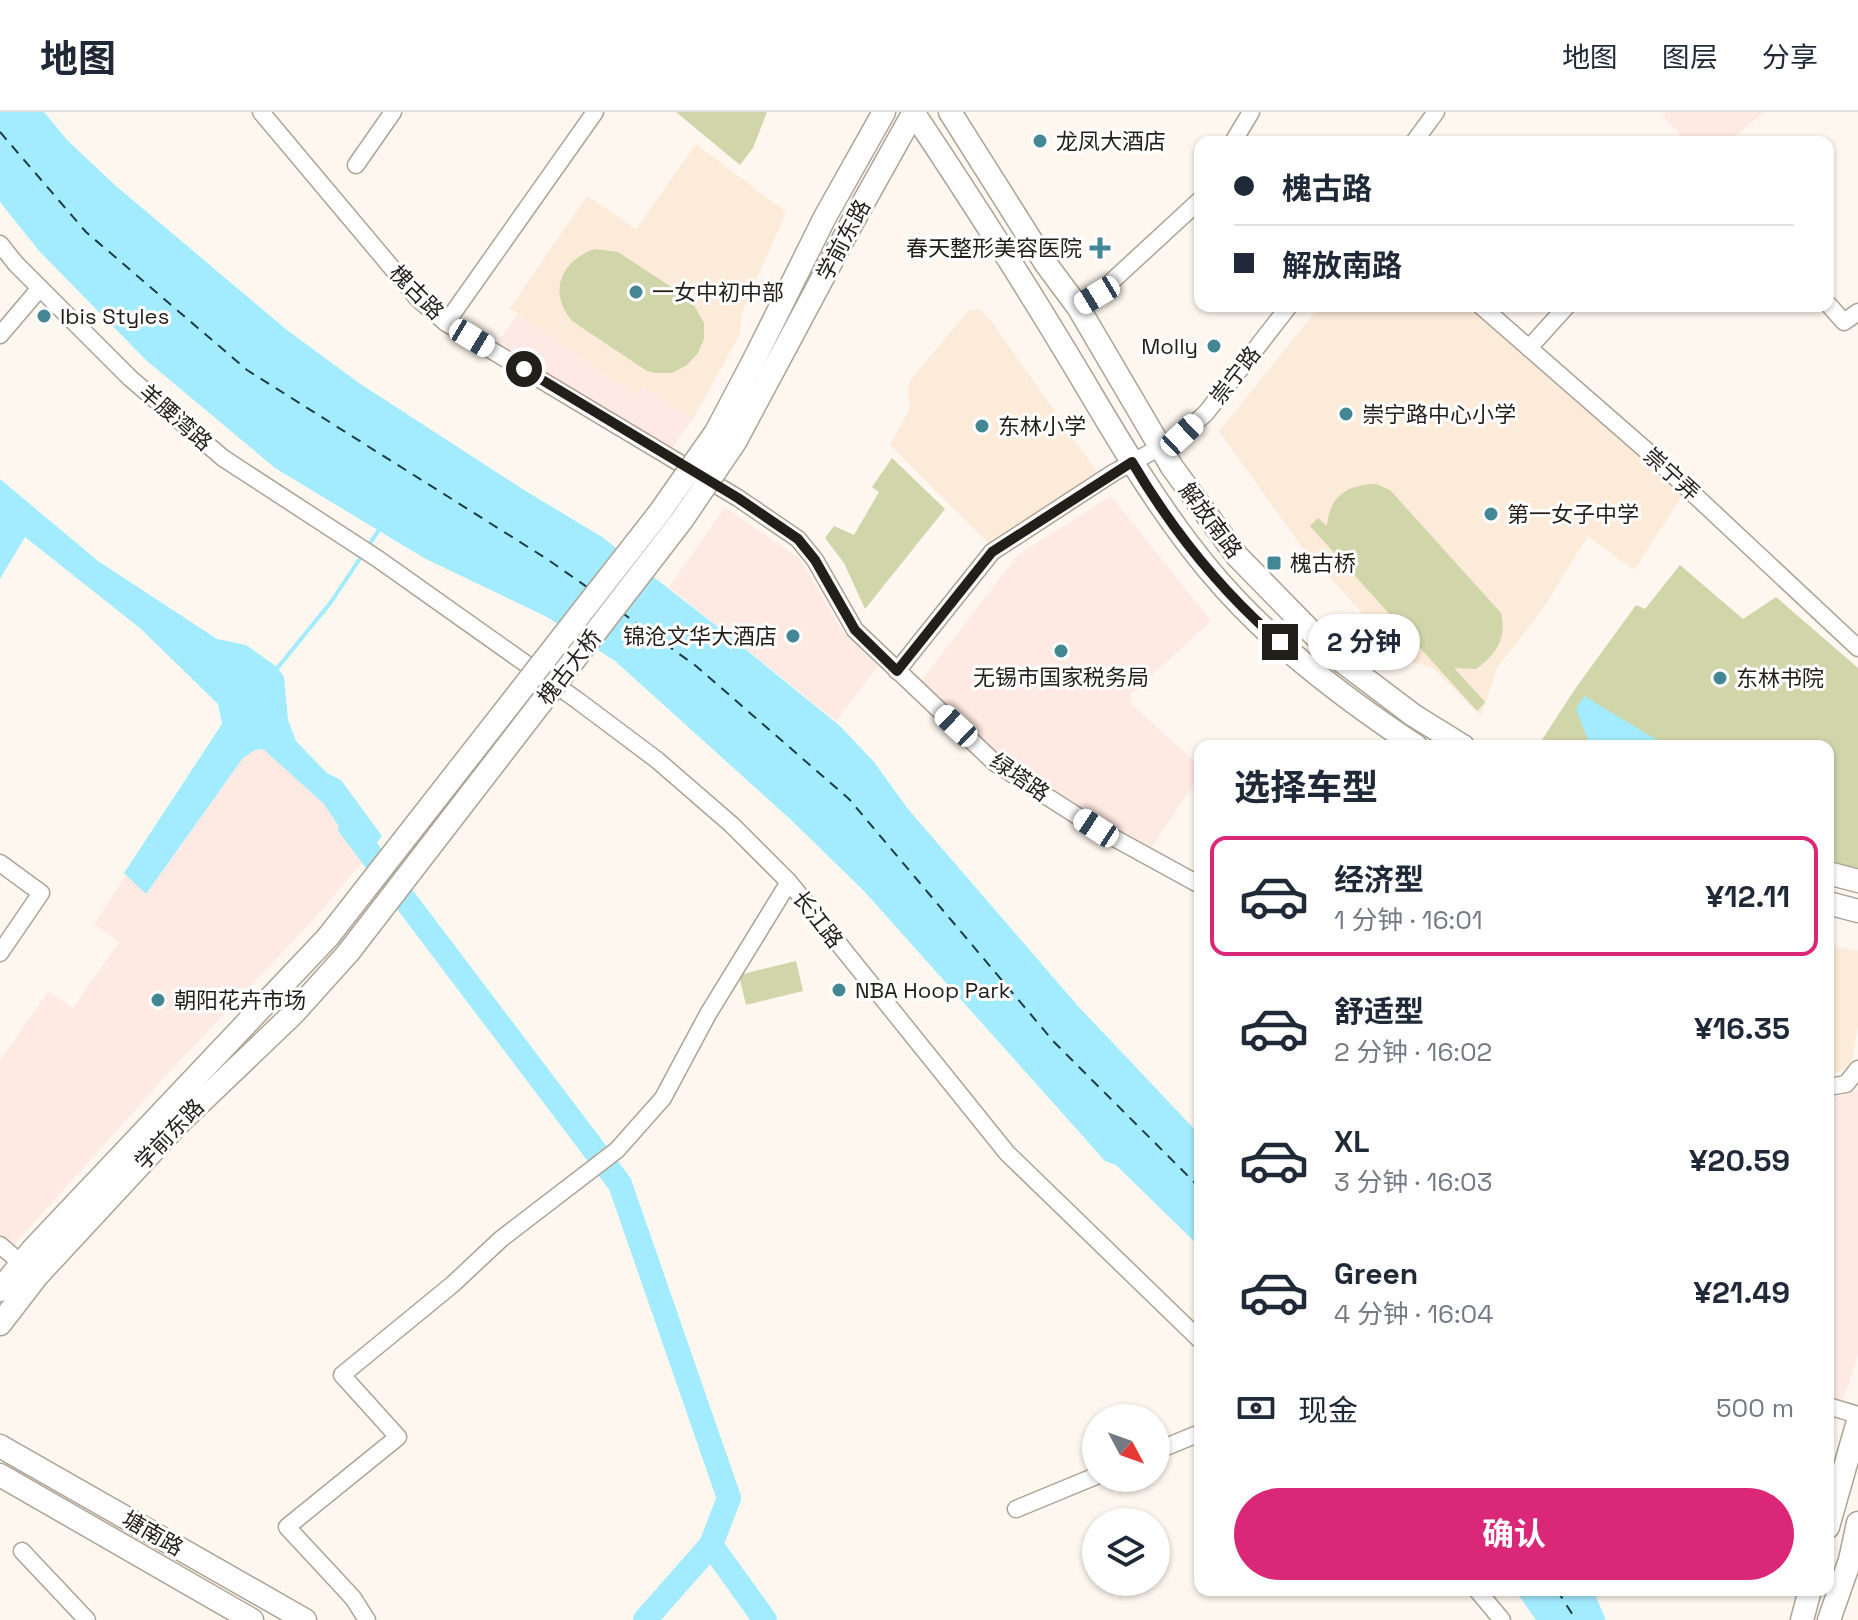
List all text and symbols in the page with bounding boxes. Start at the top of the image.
text: 地图 [40,35,116,83]
text: 地图 [1562,39,1618,75]
text: 图层 [1662,39,1718,75]
text: 分享 [1762,39,1818,75]
place label: 龙凤大酒店 [1056,127,1166,155]
marker: 龙凤大酒店 [1031,132,1049,150]
text: 槐古路 [1282,169,1372,208]
street label: 学前东路 [810,195,876,285]
place label: 春天整形美容医院 [906,234,1082,262]
marker: 春天整形美容医院 [1089,237,1111,259]
text: 解放南路 [1282,246,1402,285]
street label: 槐古路 [384,259,450,325]
car [1070,272,1124,318]
place label: 一女中初中部 [652,278,784,306]
marker: 一女中初中部 [627,283,645,301]
place label: Ibis Styles [60,302,169,330]
marker: Ibis Styles [35,307,53,325]
car [445,315,499,361]
place label: Molly [1141,332,1198,360]
marker: Molly [1205,337,1223,355]
street label: 崇宁路 [1204,340,1266,410]
route start [506,351,542,387]
street label: 羊腰湾路 [134,378,218,456]
place label: 崇宁路中心小学 [1362,400,1516,428]
marker: 崇宁路中心小学 [1337,405,1355,423]
car [1156,410,1208,460]
place label: 东林小学 [998,412,1086,440]
marker: 东林小学 [973,417,991,435]
street label: 崇宁弄 [1638,442,1706,506]
street label: 解放南路 [1173,476,1249,564]
place label: 第一女子中学 [1507,500,1639,528]
marker: 第一女子中学 [1482,505,1500,523]
place label: 槐古桥 [1290,549,1356,577]
marker: 槐古桥 [1265,554,1283,572]
callout: 2 分钟 [1308,614,1420,670]
place label: 锦沧文华大酒店 [623,622,777,650]
street label: 槐古大桥 [531,624,607,710]
route end [1262,624,1298,660]
text: 2 分钟 [1327,625,1401,659]
marker: 锦沧文华大酒店 [784,627,802,645]
marker: 无锡市国家税务局 [1052,642,1070,660]
place label: 无锡市国家税务局 [973,663,1149,691]
place label: 东林书院 [1736,664,1824,692]
marker: 东林书院 [1711,669,1729,687]
car [930,701,982,751]
street label: 绿塔路 [985,747,1055,807]
text: 选择车型 [1234,765,1378,811]
car [1069,805,1123,851]
icon: car [1238,860,1310,932]
text: 经济型 [1334,860,1424,899]
text: ¥12.11 [1706,877,1790,916]
street label: 长江路 [787,884,849,954]
text: 1 分钟 · 16:01 [1334,903,1483,937]
place label: NBA Hoop Park [855,976,1011,1004]
marker: NBA Hoop Park [830,981,848,999]
place label: 朝阳花卉市场 [174,986,306,1014]
marker: 朝阳花卉市场 [149,991,167,1009]
icon: car [1238,992,1310,1064]
text: 舒适型 [1334,992,1424,1031]
text: ¥16.35 [1694,1009,1790,1048]
text: 2 分钟 · 16:02 [1334,1035,1492,1069]
street label: 学前东路 [128,1093,210,1175]
text: XL [1334,1122,1370,1161]
icon: car [1238,1124,1310,1196]
text: ¥20.59 [1689,1141,1790,1180]
text: 3 分钟 · 16:03 [1334,1165,1492,1199]
text: Green [1334,1254,1418,1293]
icon: car [1238,1256,1310,1328]
text: ¥21.49 [1693,1273,1790,1312]
text: 4 分钟 · 16:04 [1334,1297,1493,1331]
icon: cash [1234,1386,1278,1430]
text: 现金 [1298,1391,1358,1430]
text: 500 m [1716,1391,1794,1425]
north arrow [1082,1404,1170,1492]
map controls [1082,1404,1170,1596]
button: 确认 [1234,1488,1794,1580]
street label: 塘南路 [117,1504,189,1562]
button: layers [1082,1508,1170,1596]

